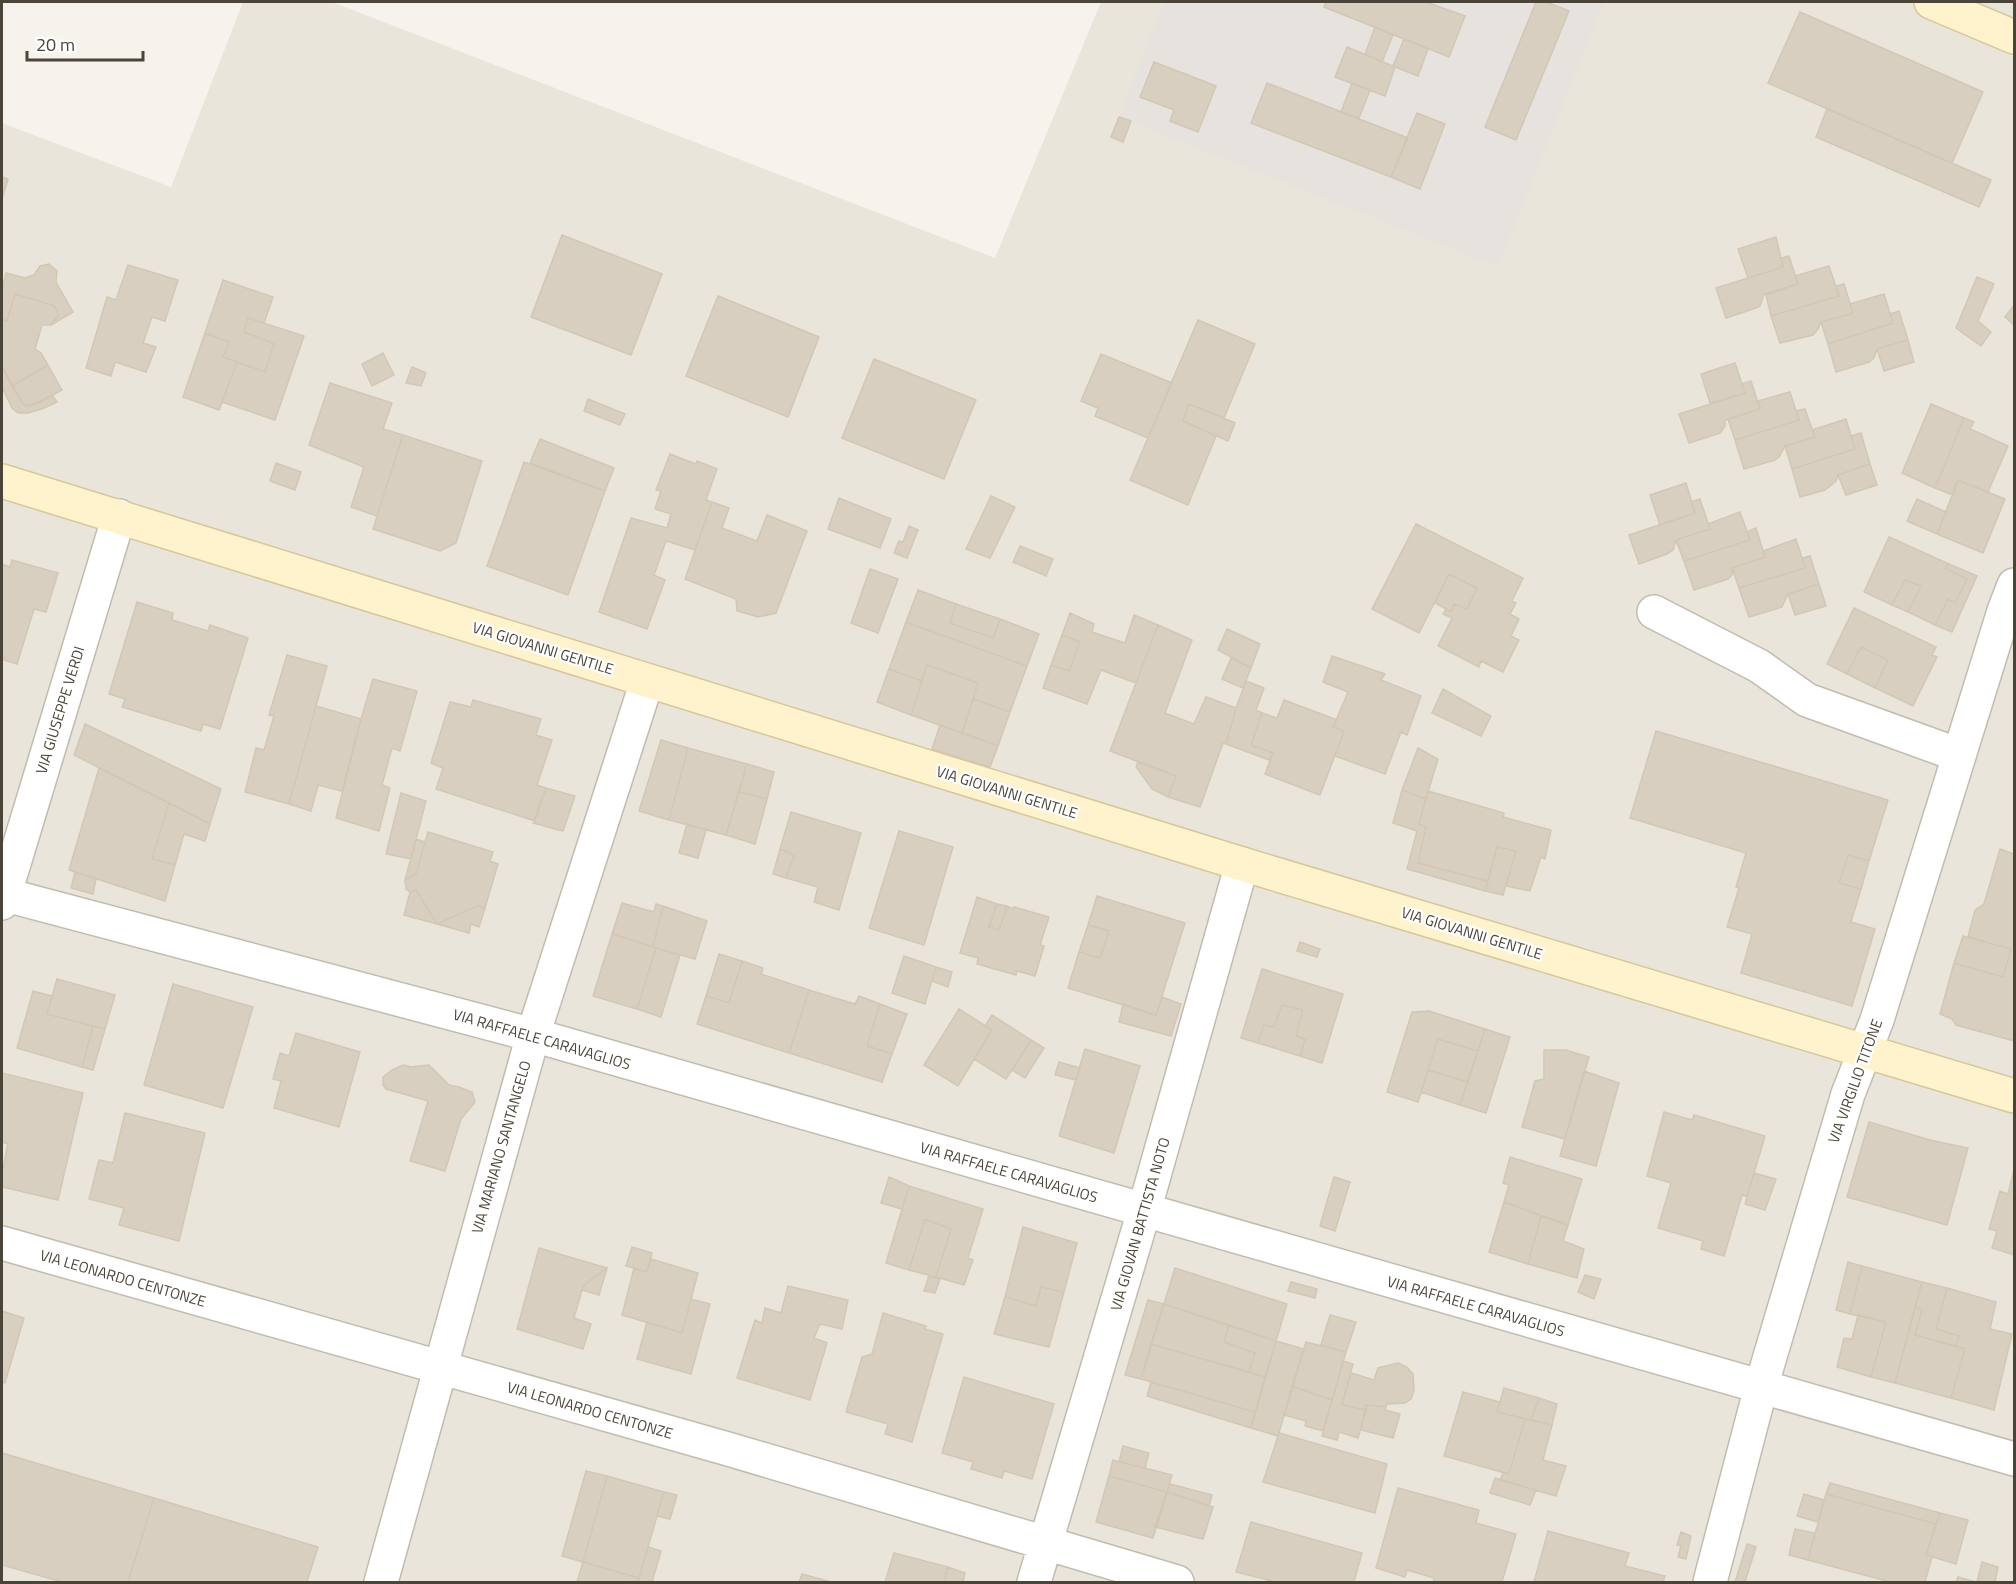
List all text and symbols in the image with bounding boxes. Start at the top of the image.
scale bar [27,24,142,62]
text: 20 m [36,31,75,58]
street label: VIA GIOVANNI GENTILE [470,616,616,680]
street label: VIA GIUSEPPE VERDI [30,643,90,777]
street label: VIA GIOVANNI GENTILE [934,760,1080,824]
street label: VIA GIOVANNI GENTILE [1399,901,1545,965]
street label: VIA RAFFAELE CARAVAGLIOS [450,1003,634,1075]
street label: VIA VIRGILIO TITONE [1822,1016,1888,1146]
street label: VIA MARIANO SANTANGELO [465,1058,537,1236]
street label: VIA GIOVAN BATTISTA NOTO [1104,1134,1176,1313]
street label: VIA RAFFAELE CARAVAGLIOS [917,1136,1101,1208]
street label: VIA LEONARDO CENTONZE [37,1243,209,1313]
street label: VIA RAFFAELE CARAVAGLIOS [1384,1270,1568,1342]
street label: VIA LEONARDO CENTONZE [504,1375,676,1445]

